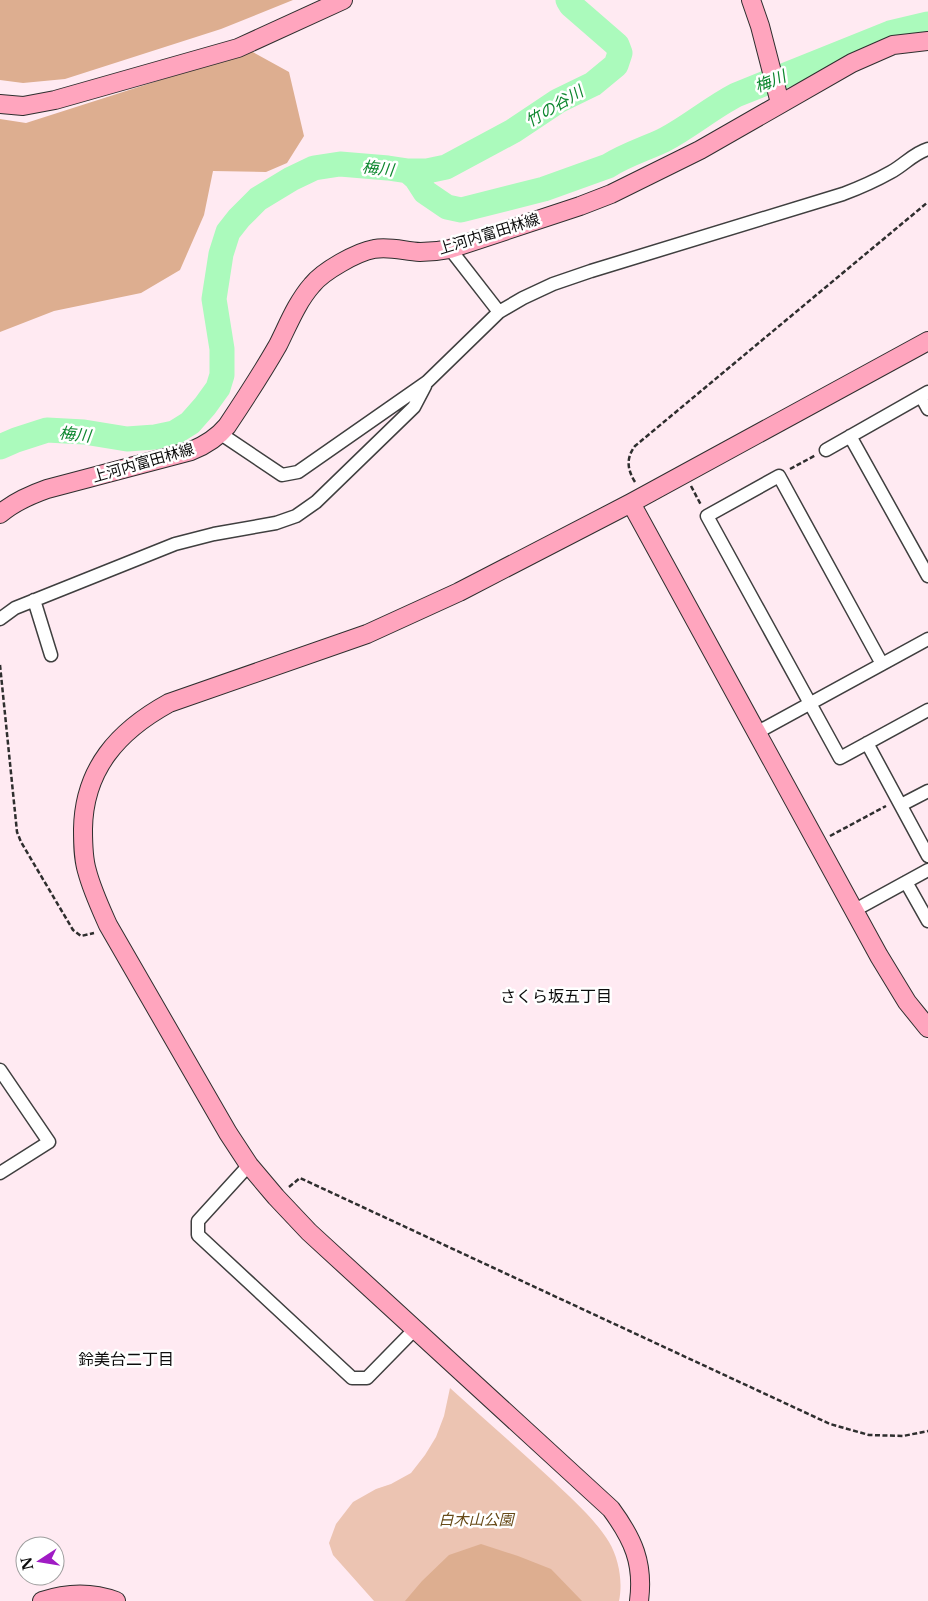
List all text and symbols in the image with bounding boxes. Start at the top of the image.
water label: 梅川 [751,65,790,96]
water label: 竹の谷川 [521,80,588,131]
water label: 梅川 [361,156,397,180]
street label: 上河内富田林線 [436,209,542,258]
water label: 梅川 [58,422,94,446]
street label: 上河内富田林線 [90,439,196,486]
district label: さくら坂五丁目 [500,986,612,1006]
district label: 鈴美台二丁目 [78,1349,174,1369]
park label: 白木山公園 [438,1510,515,1529]
north arrow [15,1536,65,1586]
text: N [17,1555,37,1572]

